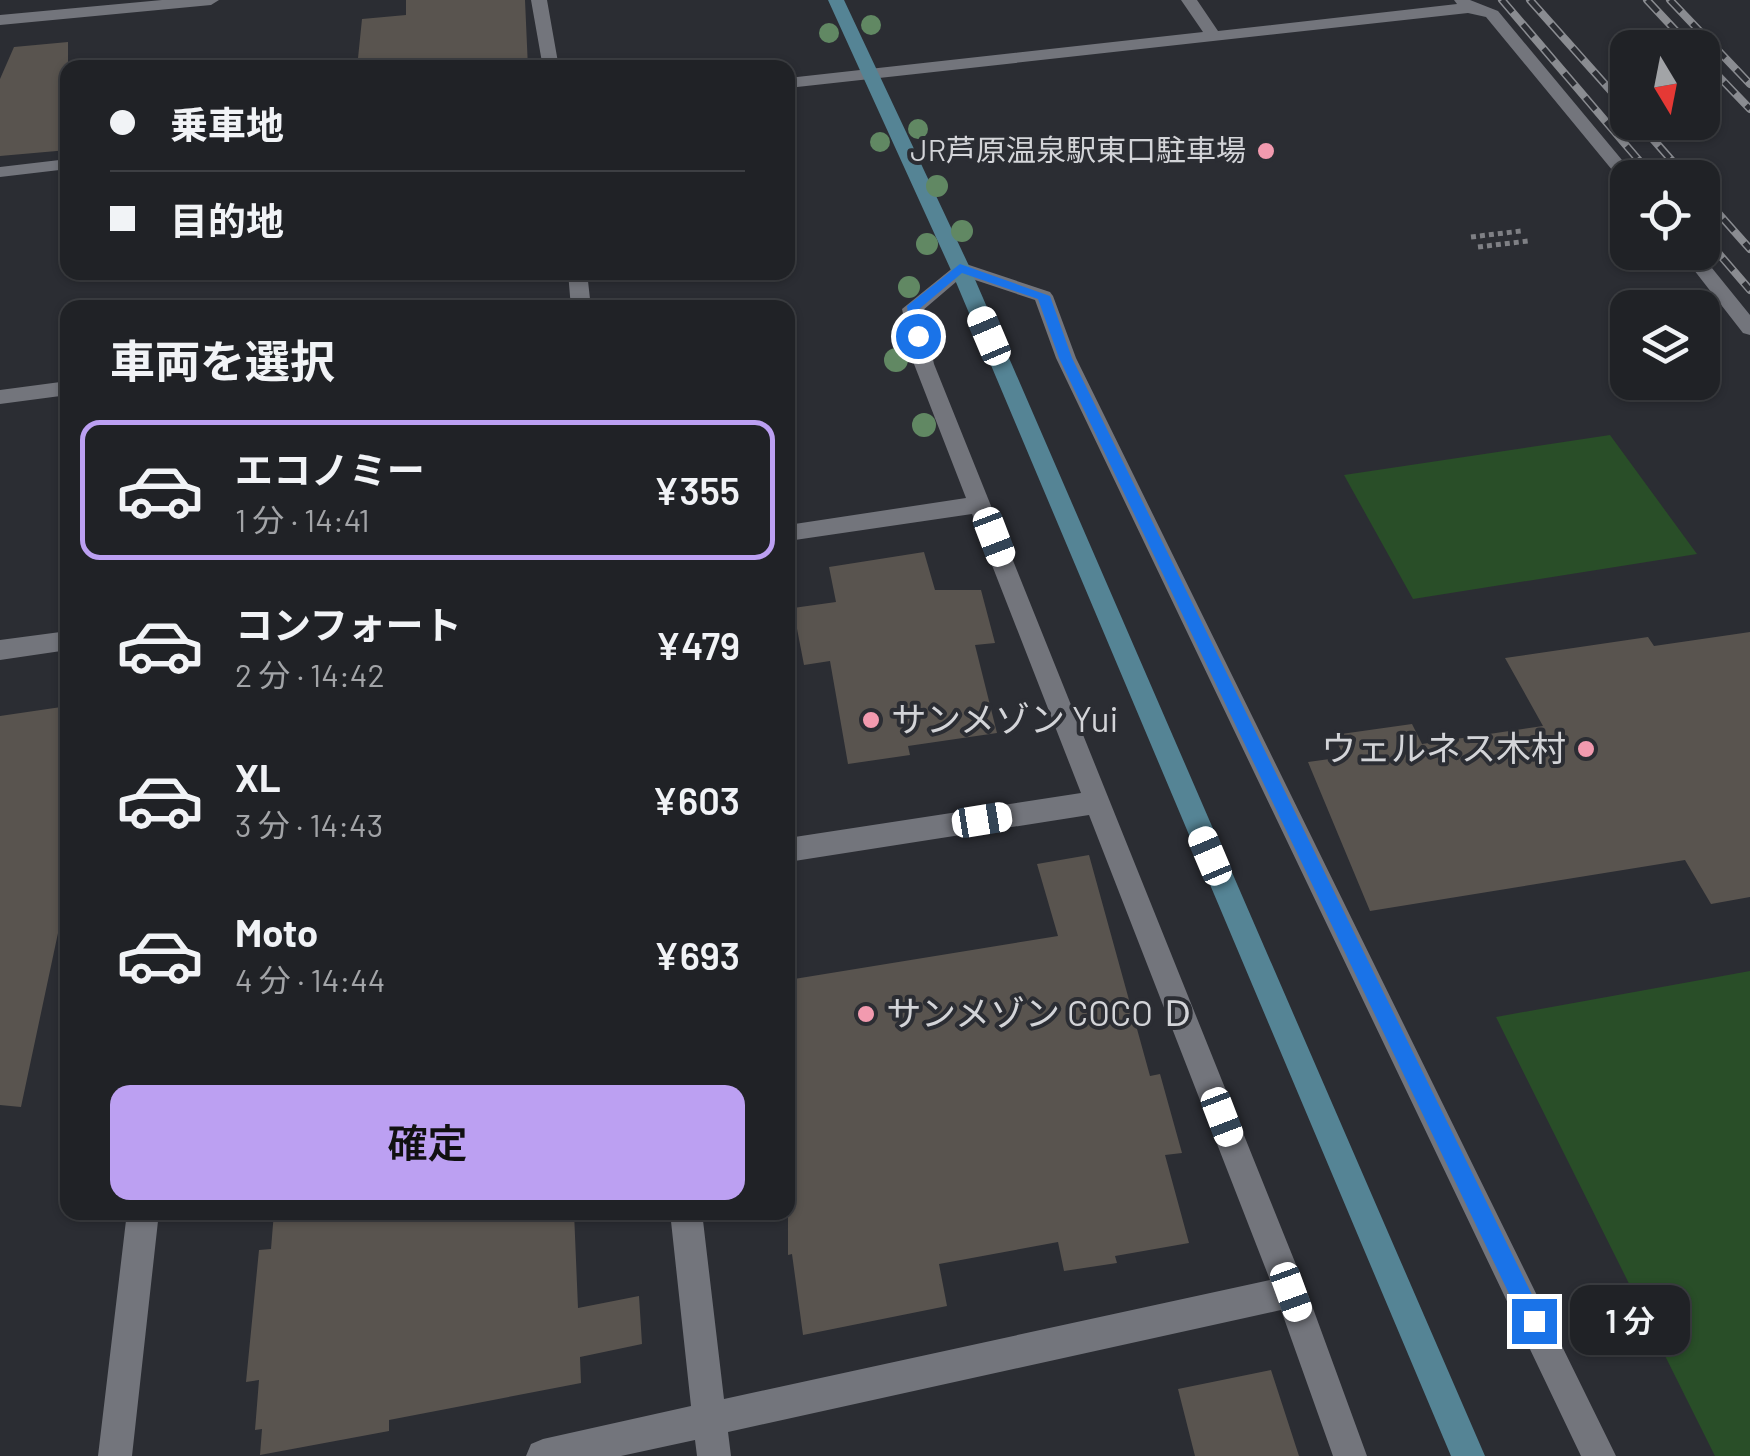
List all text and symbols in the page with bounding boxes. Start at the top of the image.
north arrow [1610,30,1720,140]
map controls [1610,30,1720,400]
text: 乗車地 [170,101,284,147]
place label: JR芦原温泉駅東口駐車場 [910,131,1246,167]
marker: JR芦原温泉駅東口駐車場 [1255,140,1277,162]
button: locate [1610,160,1720,270]
text: 目的地 [170,197,284,243]
button: layers [1610,290,1720,400]
car [963,303,1015,369]
route start [896,314,941,359]
text: 車両を選択 [110,333,335,387]
icon: car [115,445,205,535]
text: エコノミー [235,446,425,492]
text: ¥355 [653,467,740,513]
text: 1 分 · 14:41 [235,500,370,538]
car [969,504,1019,570]
icon: car [115,600,205,690]
text: コンフォート [235,601,462,647]
text: ¥479 [655,622,740,668]
text: 2 分 · 14:42 [235,655,385,693]
place label: サンメゾン Yui [891,697,1118,739]
marker: サンメゾン Yui [860,709,882,731]
place label: ウェルネス木村 [1321,726,1566,768]
marker: ウェルネス木村 [1575,738,1597,760]
text: XL [235,754,281,800]
icon: car [115,755,205,845]
text: ¥603 [652,777,740,823]
car [950,800,1014,840]
text: 3 分 · 14:43 [235,805,383,843]
car [1184,823,1236,889]
text: Moto [235,909,318,955]
icon: car [115,910,205,1000]
text: ¥693 [654,932,740,978]
text: 4 分 · 14:44 [235,960,386,998]
place label: サンメゾン COCO Ｄ [886,991,1195,1033]
marker: サンメゾン COCO Ｄ [855,1003,877,1025]
car [1197,1084,1247,1150]
button: 確定 [110,1085,745,1200]
car [1267,1259,1315,1325]
callout: 1 分 [1569,1286,1689,1356]
route end [1512,1299,1557,1344]
text: 1 分 [1605,1301,1655,1339]

